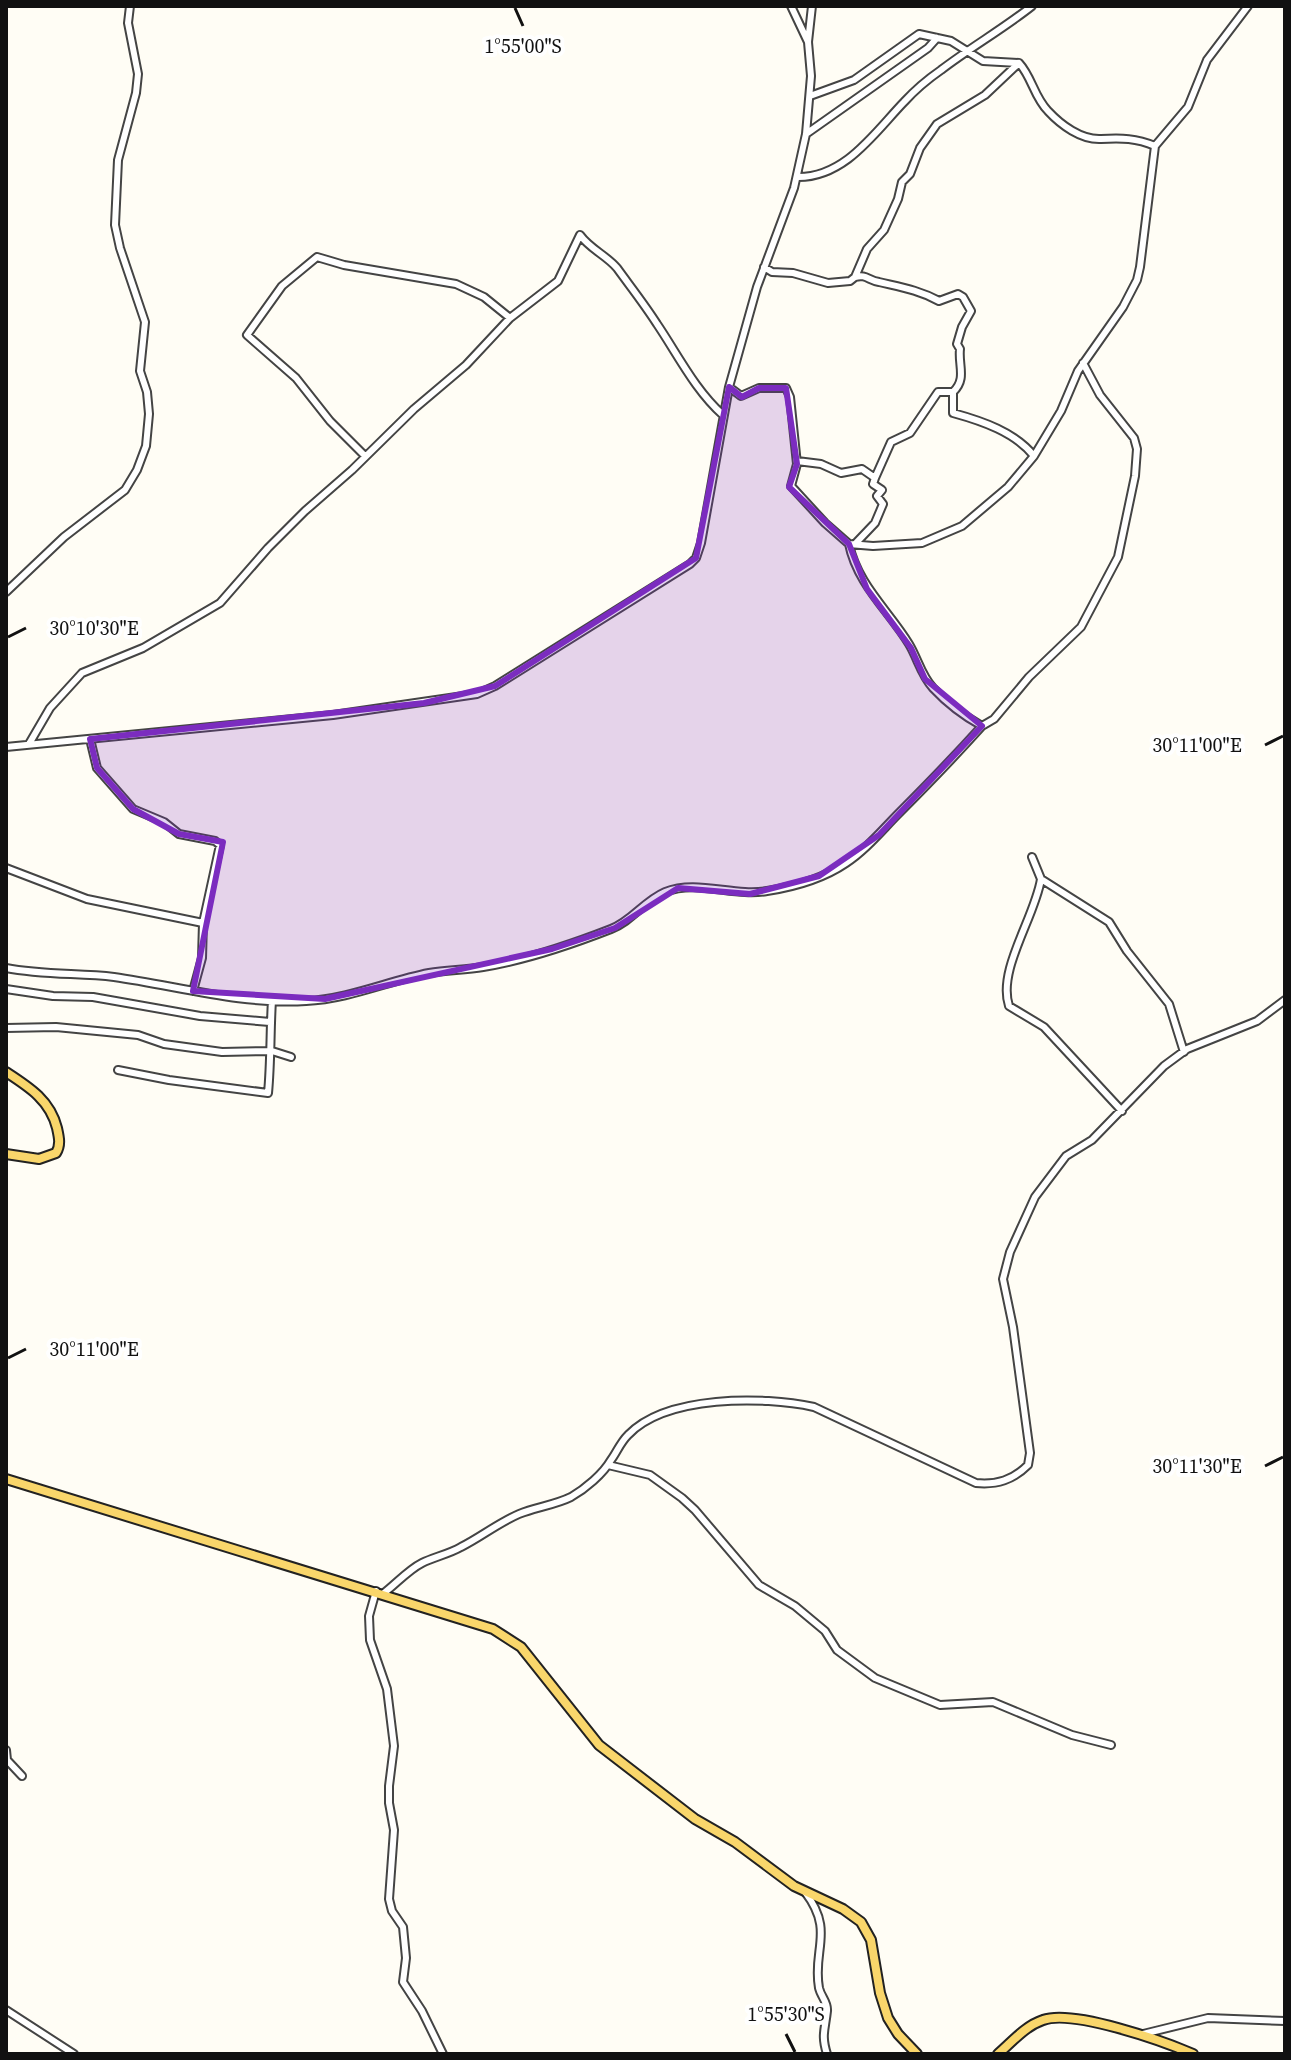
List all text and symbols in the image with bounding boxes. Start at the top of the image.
text: 1°55'00"S [484,32,562,60]
text: 30°10'30"E [49,614,139,642]
text: 30°11'00"E [1152,731,1242,759]
text: 30°11'00"E [49,1335,139,1363]
text: 30°11'30"E [1152,1452,1242,1480]
text: 1°55'30"S [747,2000,825,2028]

